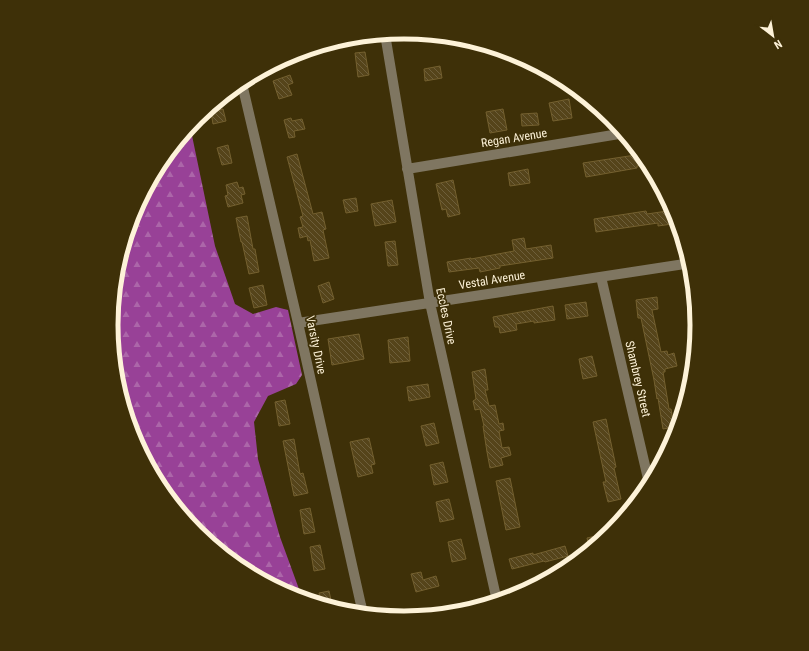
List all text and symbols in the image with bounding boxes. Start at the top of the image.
north arrow [753,16,793,56]
text: N [771,37,784,52]
street label: Regan Avenue [480,126,548,150]
street label: Vestal Avenue [458,268,527,292]
street label: Eccles Drive [433,286,459,346]
street label: Varsity Drive [303,315,329,376]
street label: Shambrey Street [622,340,654,419]

